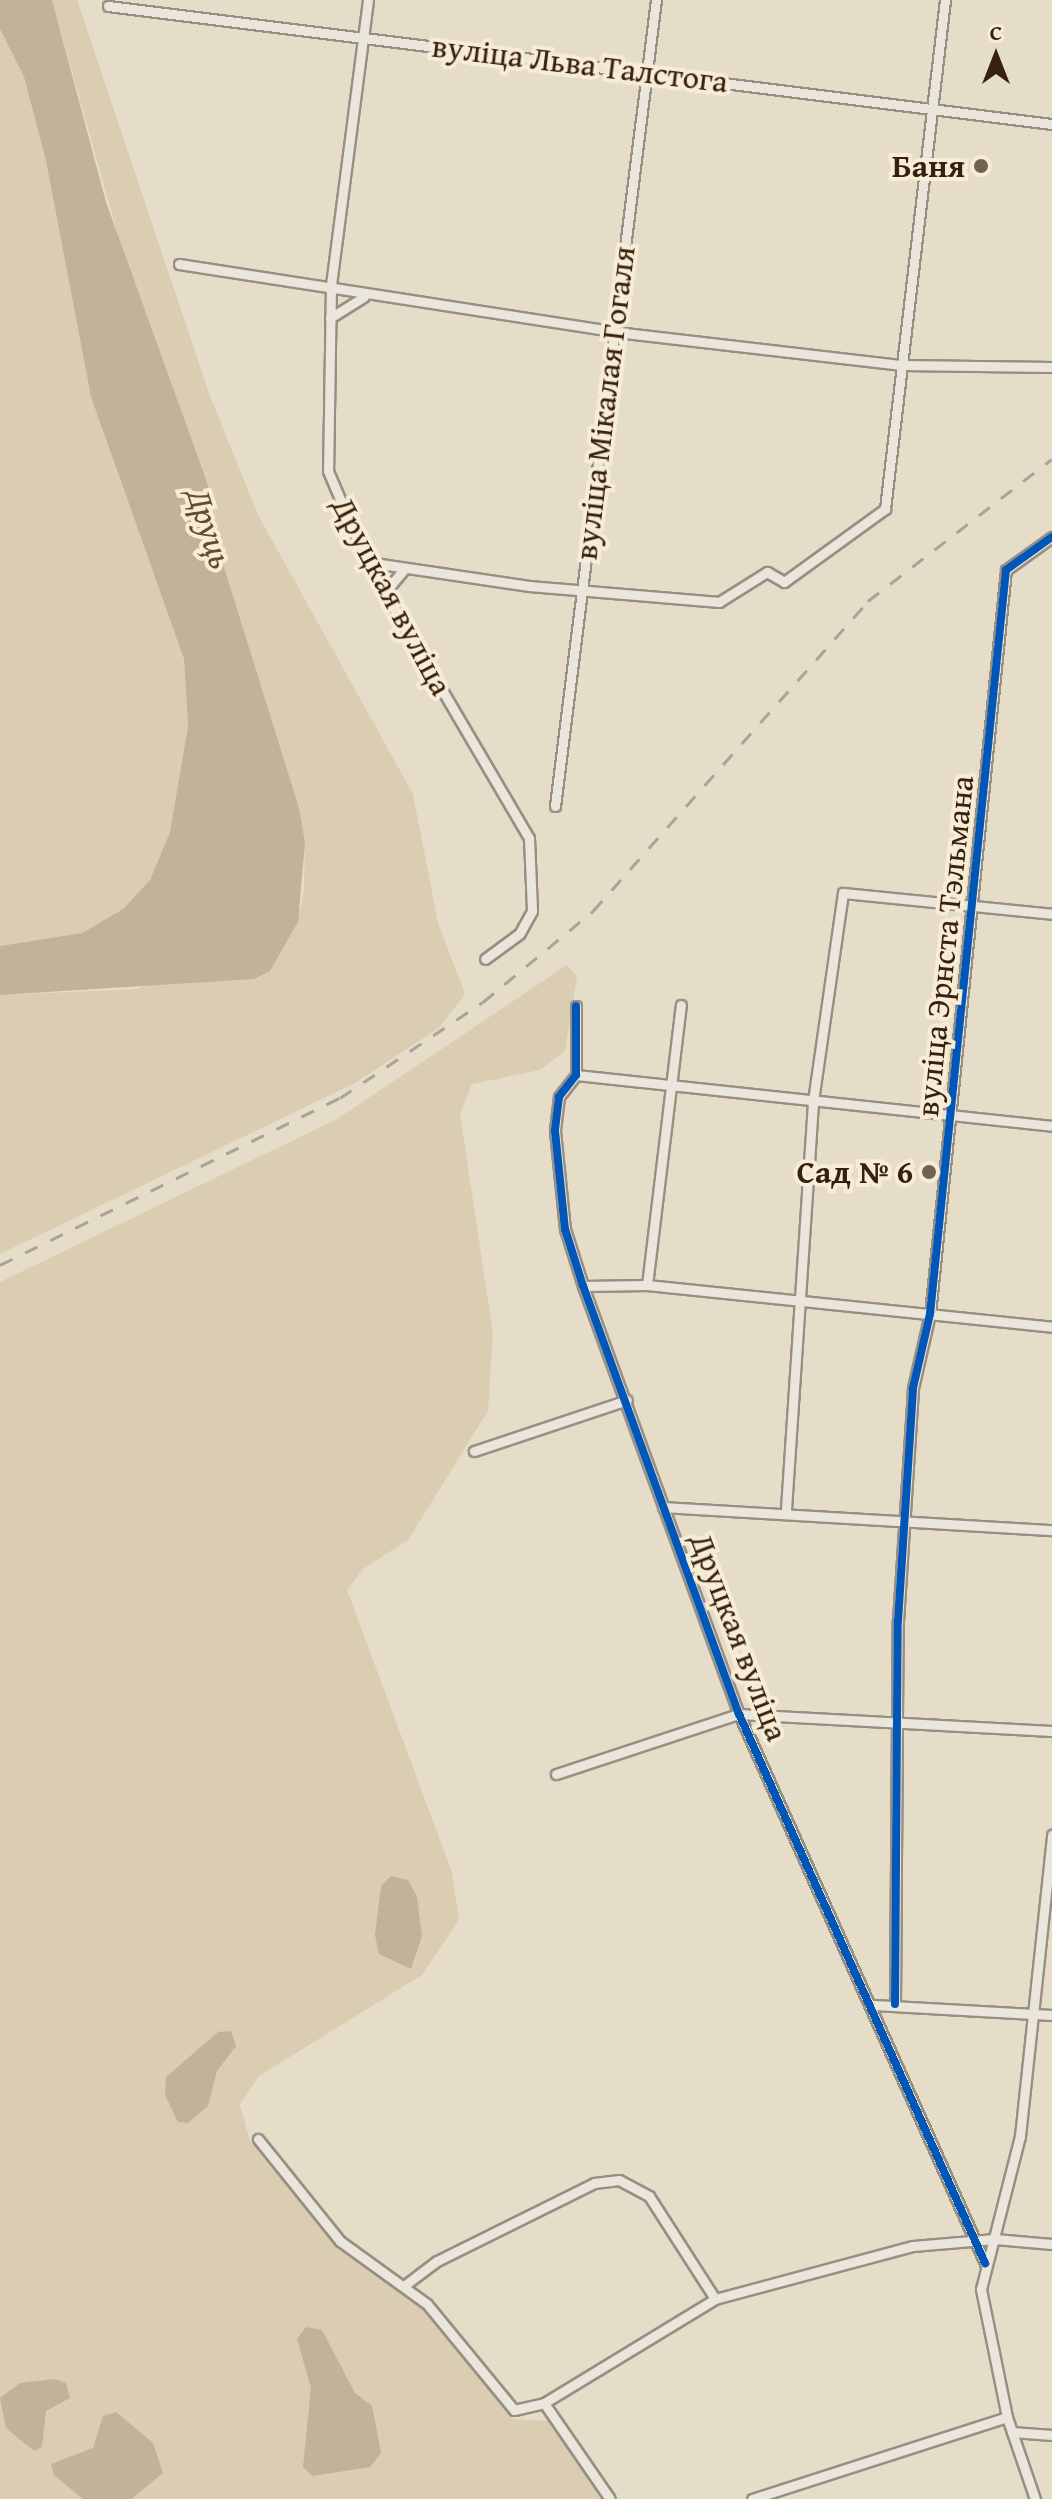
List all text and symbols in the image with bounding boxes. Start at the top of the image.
north arrow [956,16,1036,96]
text: С [990,16,1002,48]
street label: вуліца Льва Талстога [430,27,730,101]
place label: Баня [892,147,965,185]
marker: Баня [972,157,990,175]
street label: вуліца Мікалая Гогаля [567,244,643,562]
water label: Друць [179,482,243,574]
street label: Друцкая вуліца [324,490,460,702]
street label: вуліца Эрнста Тэльмана [908,774,982,1118]
place label: Сад № 6 [797,1153,913,1191]
marker: Сад № 6 [920,1163,938,1181]
street label: Друцкая вуліца [682,1528,796,1746]

